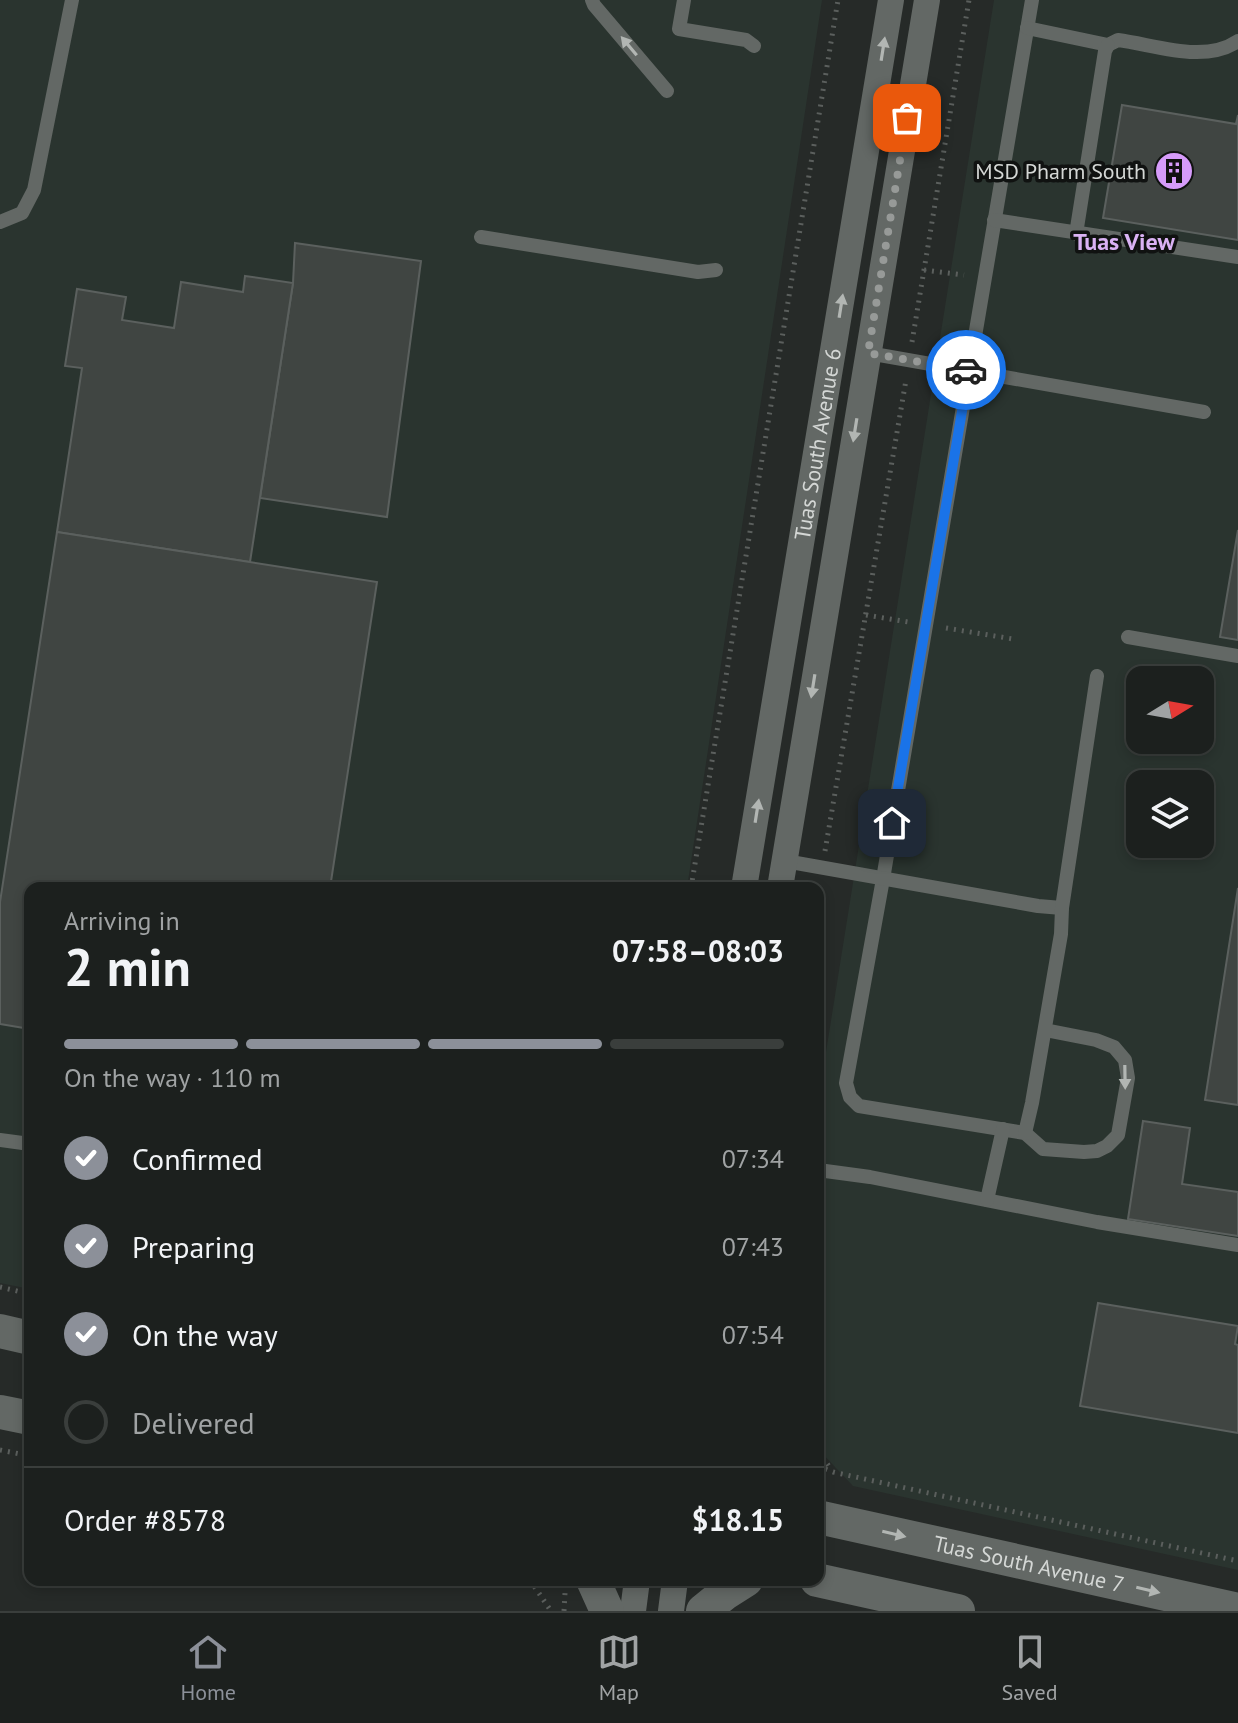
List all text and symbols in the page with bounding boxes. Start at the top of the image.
one-way arrow [621,36,638,56]
one-way arrow [878,37,890,62]
pin [873,84,941,152]
icon: bag [885,96,929,140]
building icon: MSD Pharm South [1153,150,1195,192]
place label: MSD Pharm South [975,157,1146,185]
district label: Tuas View [1073,226,1176,257]
one-way arrow [835,293,847,318]
courier [926,330,1006,410]
street label: Tuas South Avenue 6 [788,346,847,542]
icon: car [944,348,988,392]
one-way arrow [849,418,861,443]
north arrow [1126,666,1214,754]
map controls [1126,666,1214,858]
one-way arrow [807,674,819,699]
button: layers [1126,770,1214,858]
pin [858,789,926,857]
one-way arrow [751,798,764,823]
icon: home [870,801,914,845]
text: Arriving in [64,904,180,937]
text: 07:58–08:03 [612,931,784,970]
text: 2 min [64,933,191,1000]
text: On the way · 110 m [64,1061,281,1094]
one-way arrow [1119,1065,1132,1090]
icon: check [64,1136,108,1180]
text: Confirmed [132,1139,263,1178]
text: 07:34 [722,1142,784,1175]
icon: check [64,1224,108,1268]
text: Preparing [132,1227,255,1266]
text: 07:43 [722,1230,784,1263]
icon: check [64,1312,108,1356]
text: On the way [132,1315,278,1354]
text: 07:54 [722,1318,784,1351]
text: Delivered [132,1403,255,1442]
text: Order #8578 [64,1500,226,1539]
text: $18.15 [692,1500,784,1539]
one-way arrow [882,1528,907,1540]
street label: Tuas South Avenue 7 [931,1529,1127,1598]
one-way arrow [1136,1584,1161,1597]
tab: Home [180,1630,236,1706]
tab: Map [597,1630,641,1706]
tab: Saved [1002,1630,1058,1706]

